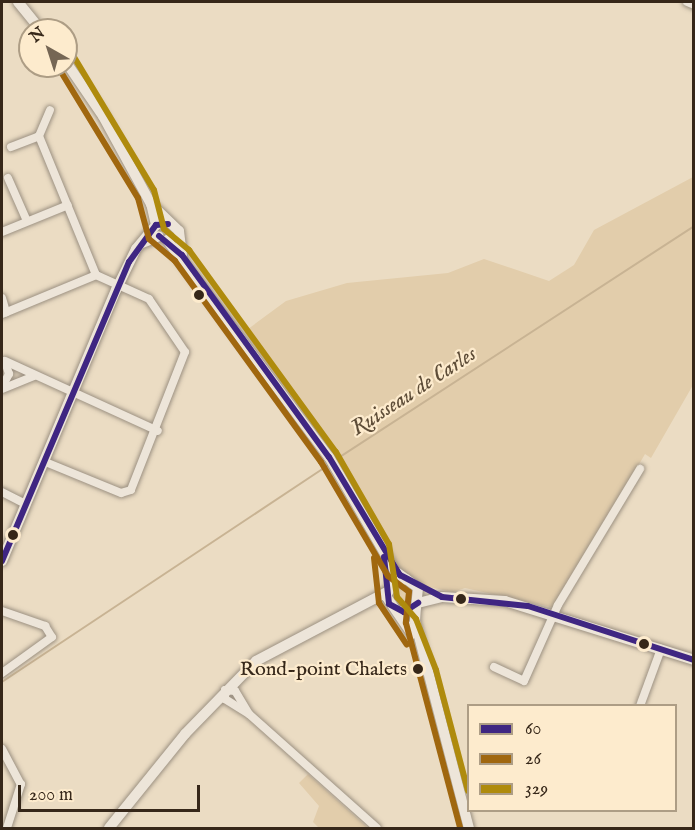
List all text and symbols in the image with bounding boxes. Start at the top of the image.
north arrow [18,18,78,78]
text: N [26,23,50,48]
unlabelled marker [193,289,205,301]
water label: Ruisseau de Carles [346,342,482,442]
unlabelled marker [7,529,19,541]
unlabelled marker [455,593,467,605]
unlabelled marker [638,638,650,650]
place label: Rond-point Chalets [240,657,407,681]
marker: Rond-point Chalets [412,663,424,675]
legend [467,704,677,812]
text: 60 [525,718,541,741]
text: 26 [525,748,541,771]
scale bar [21,773,202,811]
text: 329 [525,778,548,801]
text: 200 m [29,784,73,807]

